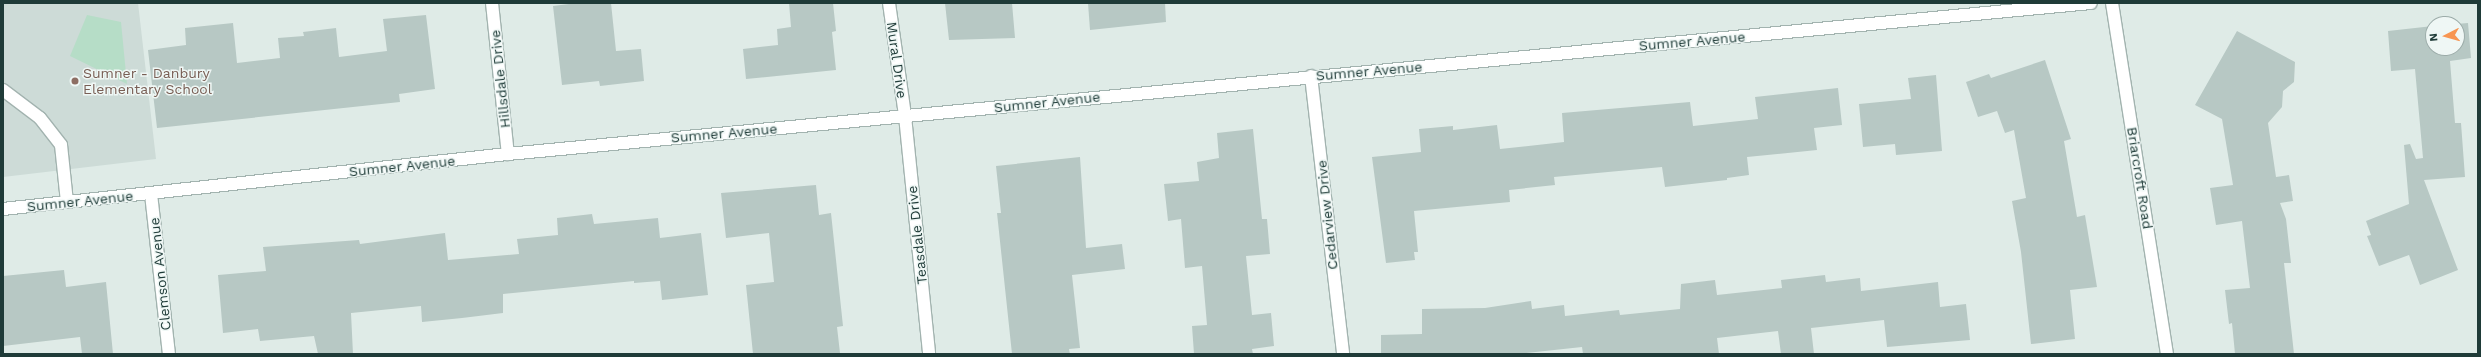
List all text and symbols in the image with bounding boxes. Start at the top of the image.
north arrow [2425,16,2465,56]
street label: Mural Drive [883,20,911,100]
street label: Sumner Avenue [1638,28,1746,54]
street label: Hillsdale Drive [486,29,514,129]
text: N [2427,32,2440,42]
street label: Sumner Avenue [1315,58,1423,84]
place label: Sumner - Danbury Elementary School [83,65,212,98]
marker: Sumner - Danbury Elementary School [70,76,80,86]
street label: Sumner Avenue [993,88,1101,116]
street label: Sumner Avenue [670,120,778,146]
street label: Briarcroft Road [2124,126,2156,230]
street label: Sumner Avenue [348,152,456,180]
street label: Cedarview Drive [1313,159,1341,271]
street label: Teasdale Drive [903,185,931,285]
street label: Sumner Avenue [26,187,134,215]
street label: Clemson Avenue [146,216,174,332]

